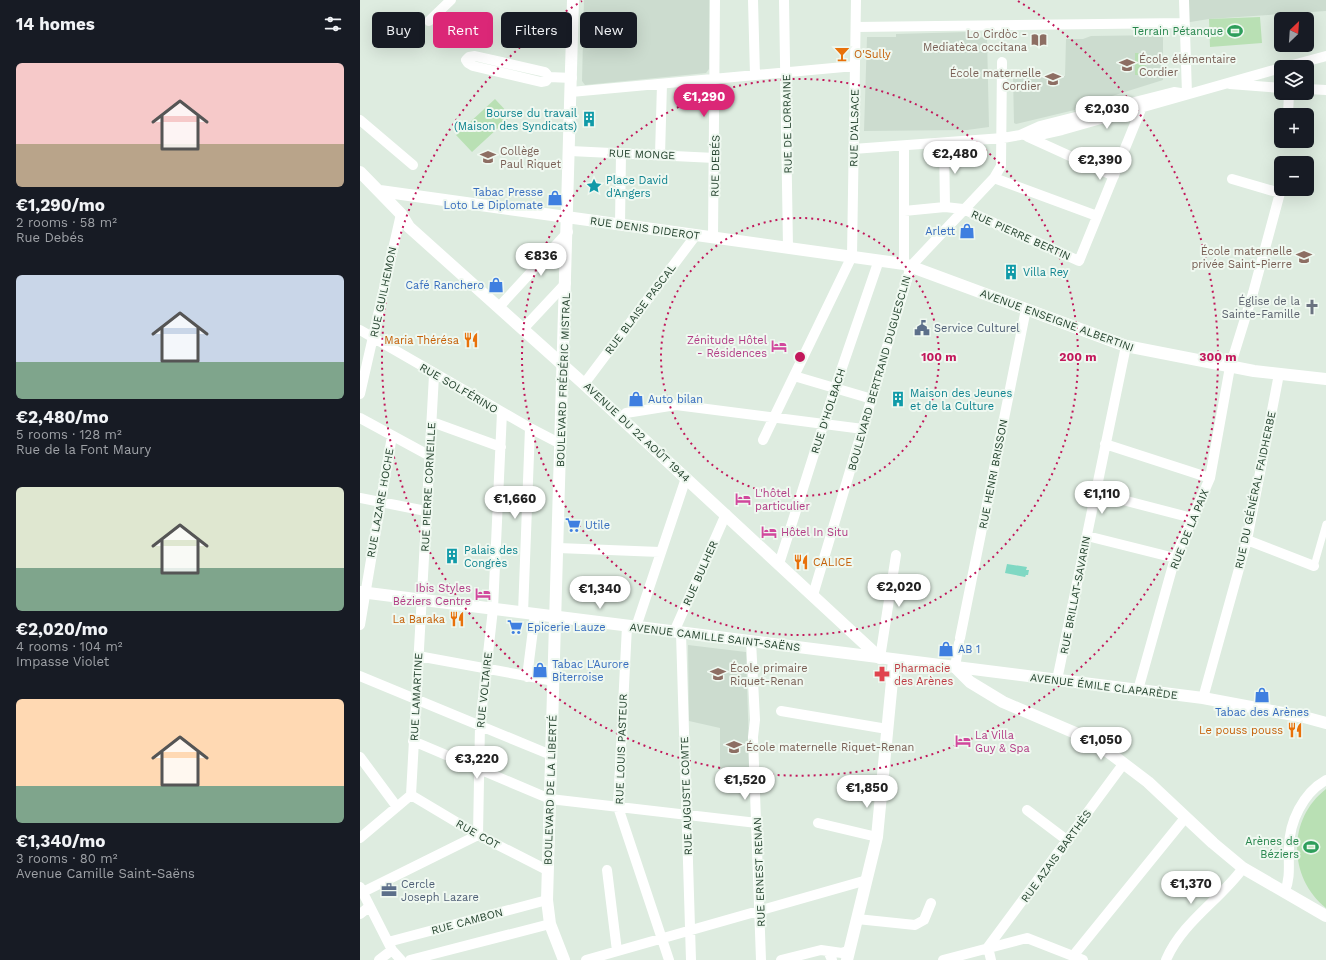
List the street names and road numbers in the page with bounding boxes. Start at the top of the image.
street label: RUE DE LORRAINE [780,74,795,174]
street label: RUE D'ALSACE [847,89,862,167]
street label: RUE DEBÉS [707,135,723,197]
street label: RUE MONGE [608,147,675,162]
street label: RUE PIERRE BERTIN [969,208,1073,263]
street label: RUE DENIS DIDEROT [589,214,701,243]
street label: RUE GUILHEMON [368,246,399,339]
street label: RUE BLAISE PASCAL [602,261,679,357]
street label: BOULEVARD BERTRAND DUGUESCLIN [845,274,914,472]
street label: AVENUE ENSEIGNE ALBERTINI [978,287,1135,354]
street label: BOULEVARD FRÉDÉRIC MISTRAL [553,292,573,467]
street label: RUE SOLFÉRINO [417,360,501,416]
street label: RUE D'HOLBACH [809,367,848,455]
street label: AVENUE DU 22 AOÛT 1944 [581,379,693,485]
street label: RUE DU GÉNÉRAL FAIDHERBE [1231,410,1279,570]
street label: RUE HENRI BRISSON [976,418,1011,530]
street label: RUE PIERRE CORNEILLE [419,422,438,552]
street label: RUE LAZARE HOCHE [364,447,397,559]
street label: RUE DE LA PAIX [1168,487,1212,571]
street label: RUE BRILLAT-SAVARIN [1058,535,1093,655]
street label: RUE BULHER [680,539,721,608]
street label: AVENUE CAMILLE SAINT-SAËNS [629,620,801,654]
street label: RUE VOLTAIRE [474,651,495,729]
street label: RUE LAMARTINE [408,653,425,742]
street label: AVENUE ÉMILE CLAPARÈDE [1029,670,1179,702]
street label: RUE LOUIS PASTEUR [613,693,630,805]
street label: BOULEVARD DE LA LIBERTÉ [540,715,560,865]
street label: RUE AUGUSTE COMTE [678,736,695,856]
street label: RUE AZAIS BARTHÈS [1018,807,1094,905]
street label: RUE COT [454,817,502,852]
street label: RUE ERNEST RENAN [751,817,768,927]
street label: RUE CAMBON [430,906,504,937]

